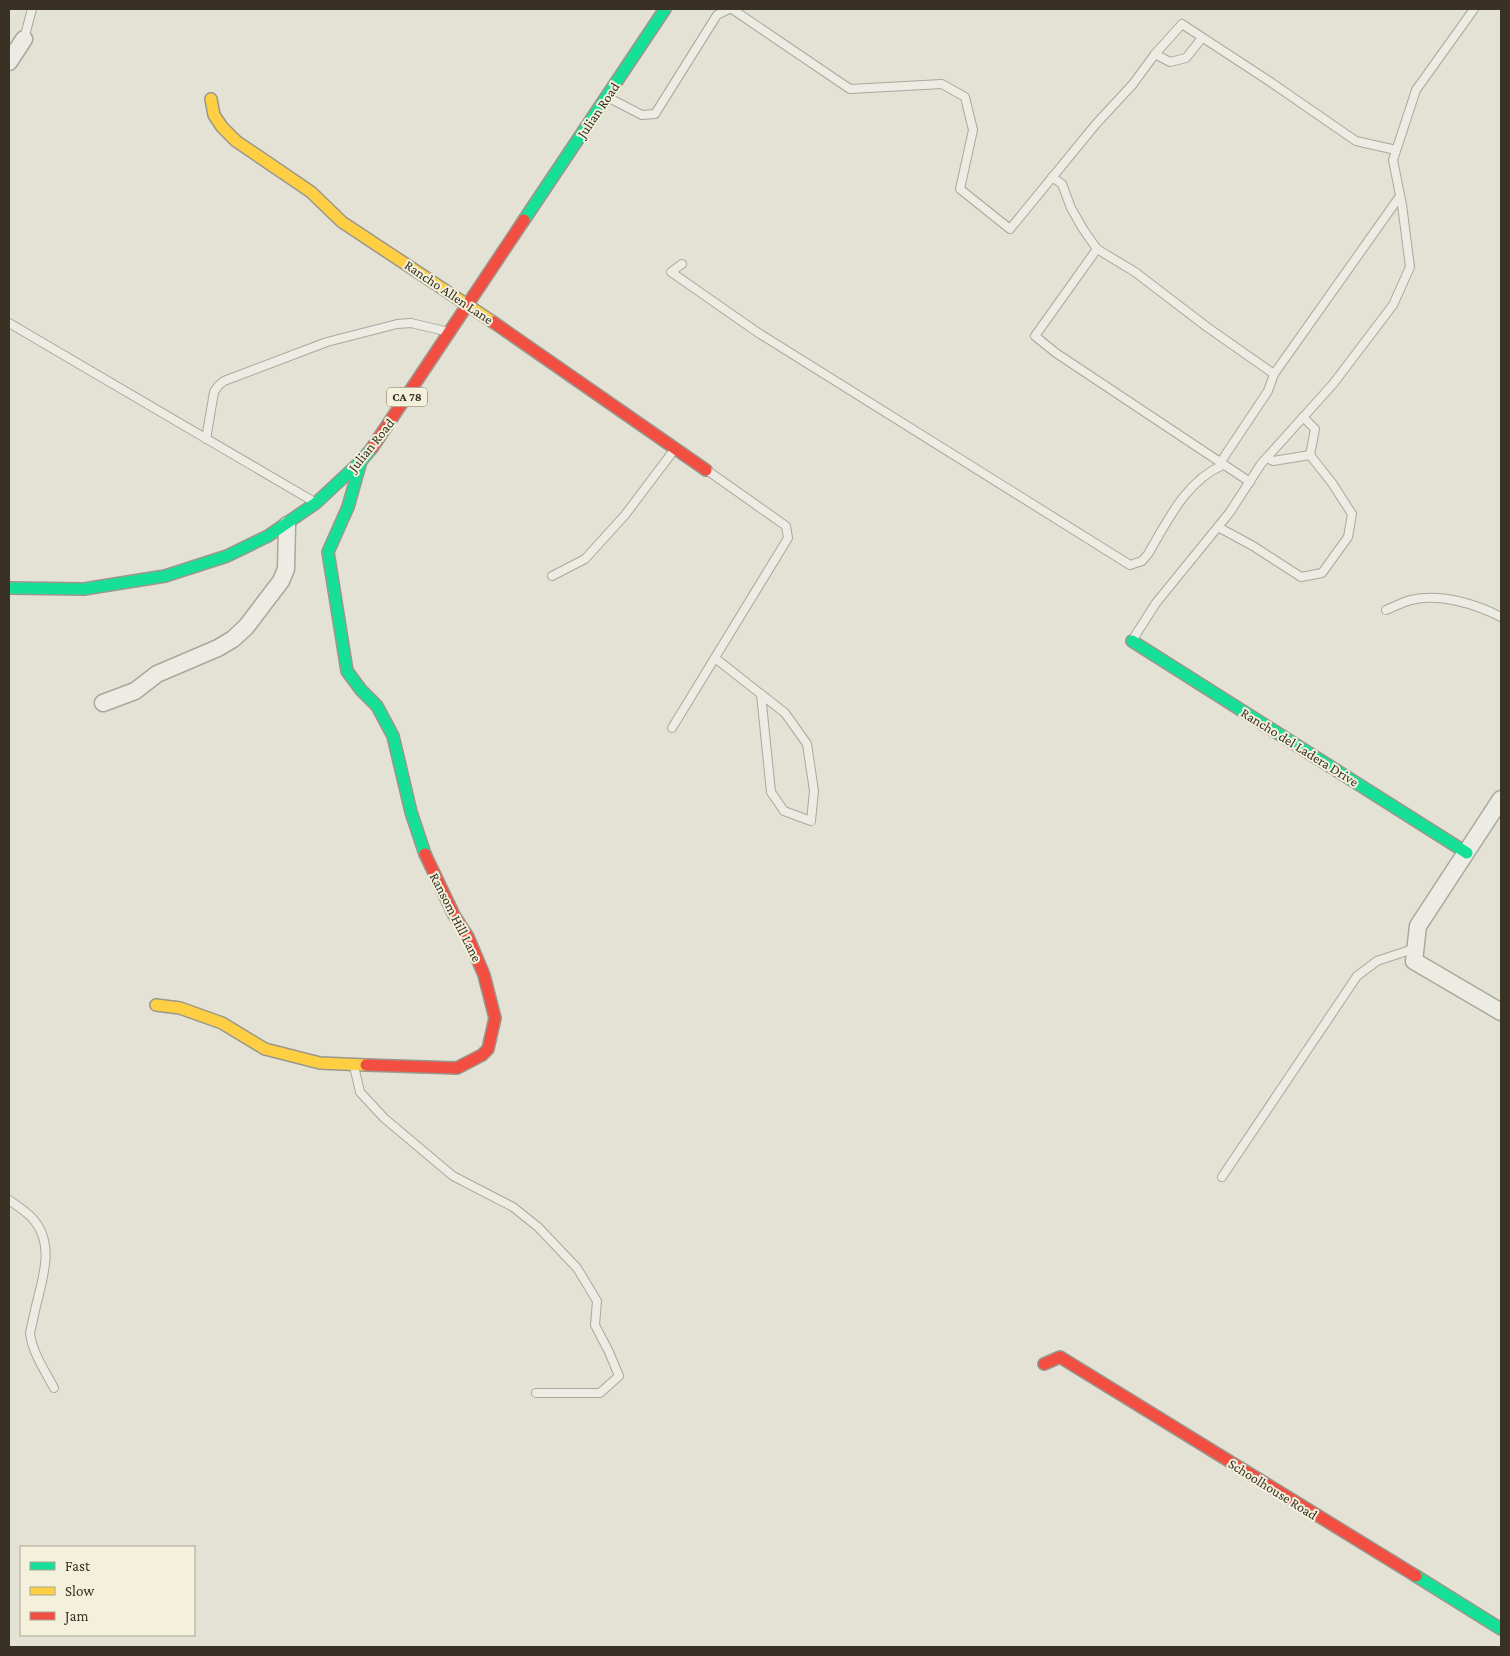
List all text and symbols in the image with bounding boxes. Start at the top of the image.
street label: Julian Road [572,78,623,143]
street label: Rancho Allen Lane [402,256,496,328]
road number: CA 78 [387,388,427,407]
street label: Julian Road [343,415,398,476]
street label: Rancho del Ladera Drive [1238,704,1362,790]
street label: Ransom Hill Lane [427,870,485,964]
street label: Schoolhouse Road [1226,1455,1321,1523]
legend [20,1546,195,1636]
text: Fast [65,1558,91,1574]
text: Slow [65,1583,95,1599]
text: Jam [63,1608,88,1625]

